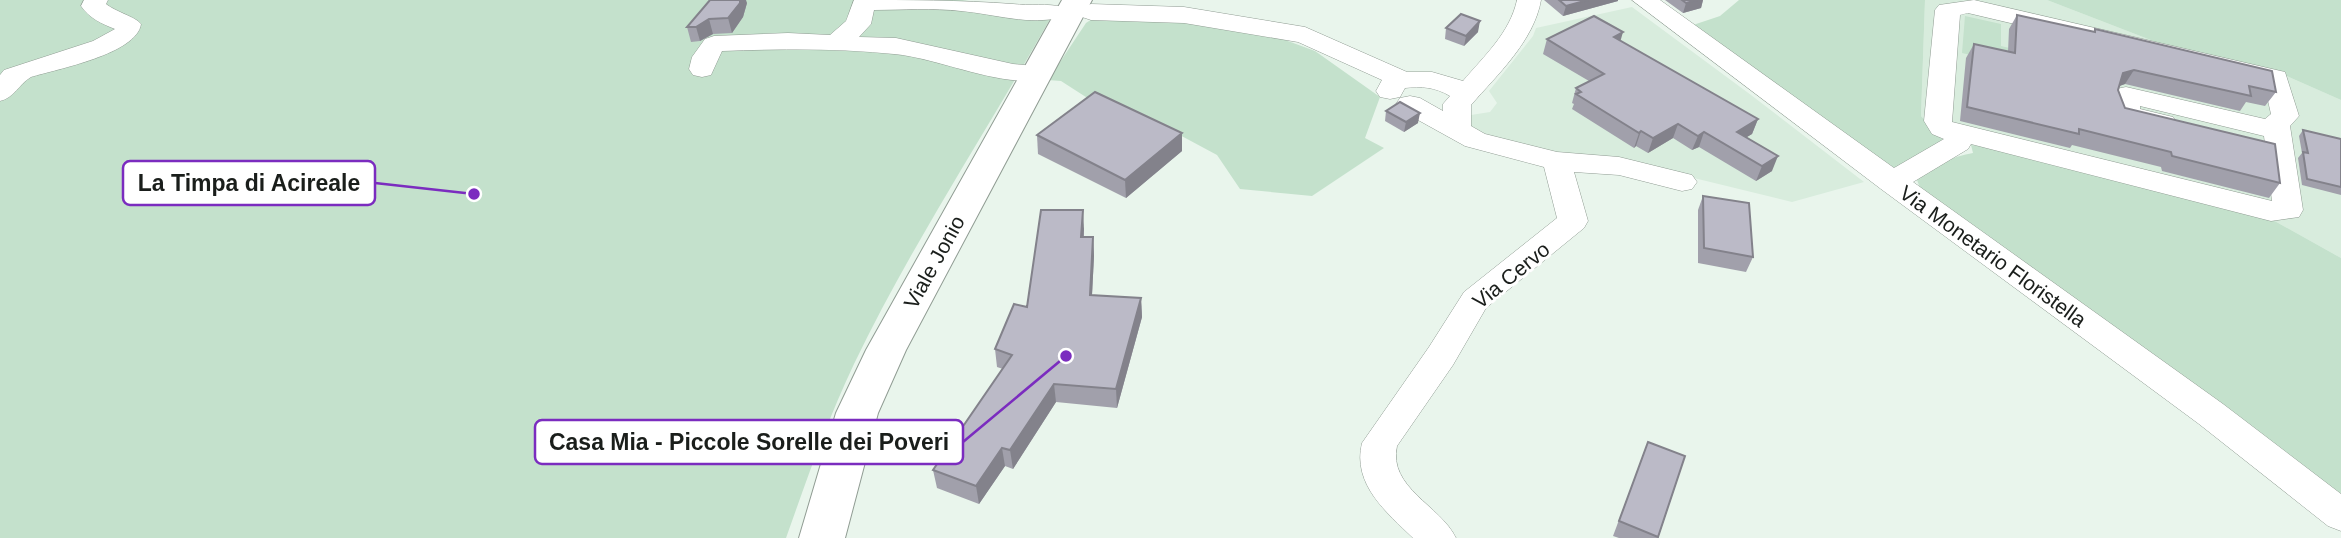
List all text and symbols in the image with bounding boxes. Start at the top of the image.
callout: La Timpa di Acireale [123,161,375,205]
text: La Timpa di Acireale [138,170,360,196]
street label: Via Monetario Floristella [1895,181,2091,332]
street label: Viale Jonio [899,212,969,312]
street label: Via Cervo [1468,237,1554,313]
callout: Casa Mia - Piccole Sorelle dei Poveri [535,420,963,464]
text: Casa Mia - Piccole Sorelle dei Poveri [549,429,949,455]

